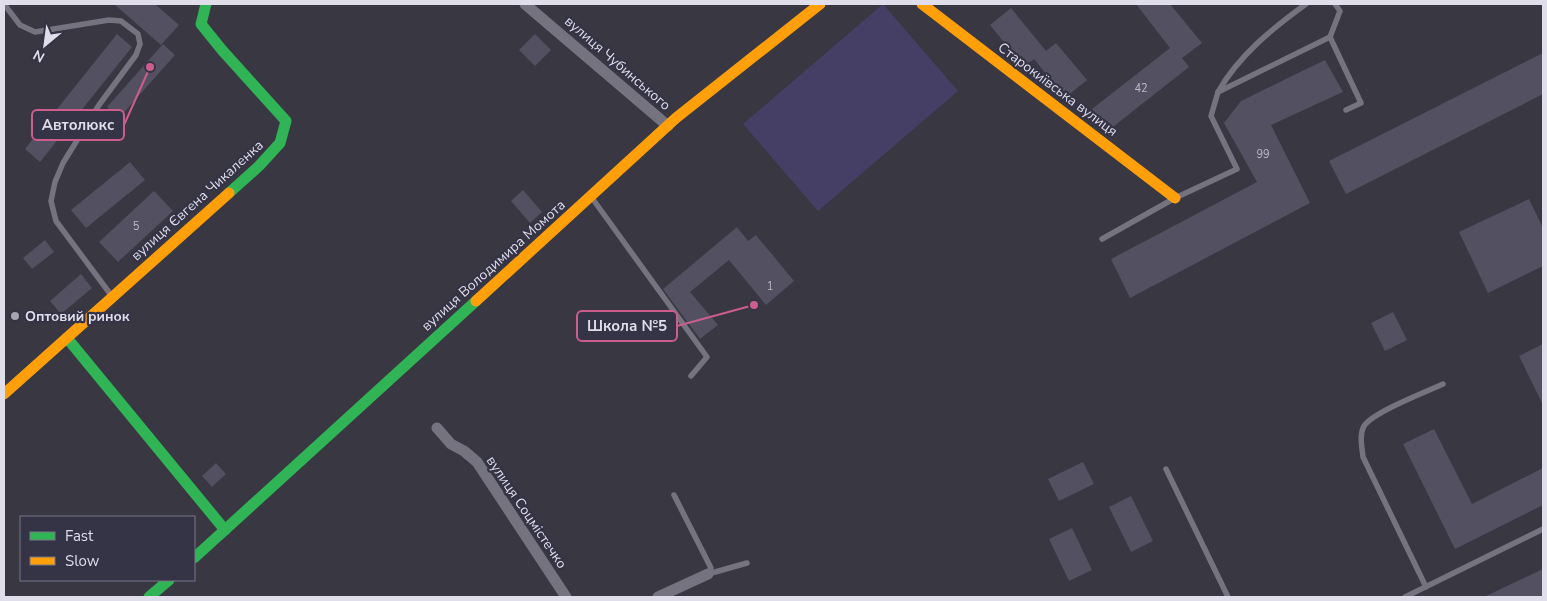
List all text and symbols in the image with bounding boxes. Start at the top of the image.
street label: вулиця Чубинського [561,12,675,115]
north arrow [20,20,70,70]
street label: Старокиївська вулиця [994,38,1121,141]
text: N [30,45,48,67]
house number: 42 [1134,81,1148,96]
callout: Автолюкс [32,110,124,140]
text: Автолюкс [42,115,114,135]
street label: вулиця Євгена Чикаленка [127,136,268,265]
house number: 99 [1256,147,1270,162]
street label: вулиця Володимира Момота [417,196,569,335]
house number: 5 [133,219,140,234]
house number: 1 [767,279,773,294]
place label: Оптовий ринок [25,307,130,326]
marker: Оптовий ринок [9,310,21,322]
callout: Школа №5 [577,311,677,341]
text: Школа №5 [587,316,667,336]
street label: вулиця Соцмістечко [482,452,571,572]
legend [20,516,195,581]
text: Fast [65,526,94,546]
text: Slow [65,551,100,571]

